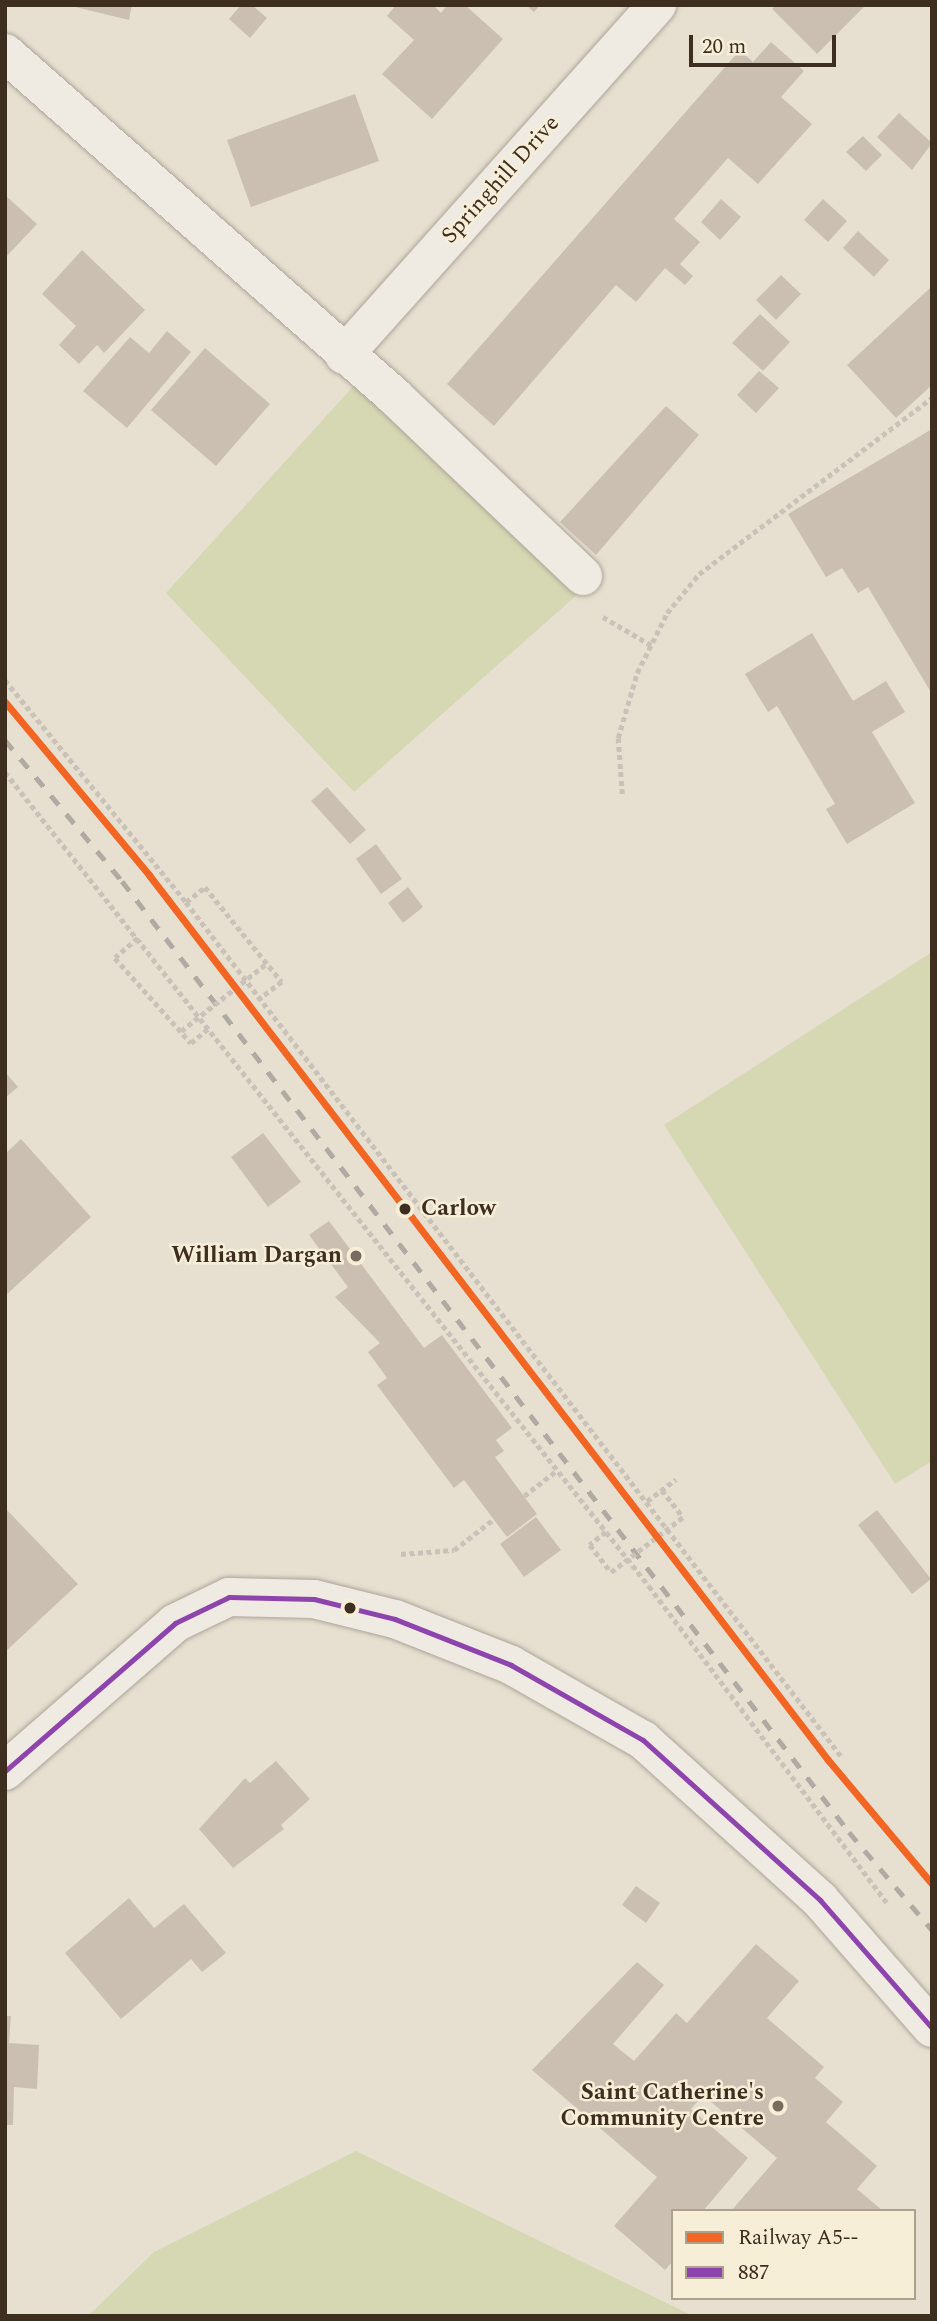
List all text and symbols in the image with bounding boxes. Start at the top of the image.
scale bar [692,21,839,65]
text: 20 m [702,31,746,63]
street label: Springhill Drive [436,110,566,250]
place label: Carlow [421,1195,496,1223]
marker: Carlow [395,1199,415,1219]
place label: William Dargan [171,1242,342,1270]
marker: William Dargan [348,1248,364,1264]
unlabelled marker [343,1601,357,1615]
place label: Saint Catherine's Community Centre [561,2079,764,2133]
marker: Saint Catherine's Community Centre [770,2098,786,2114]
legend [671,2209,916,2300]
text: Railway A5-- [738,2222,858,2254]
text: 887 [738,2257,770,2289]

